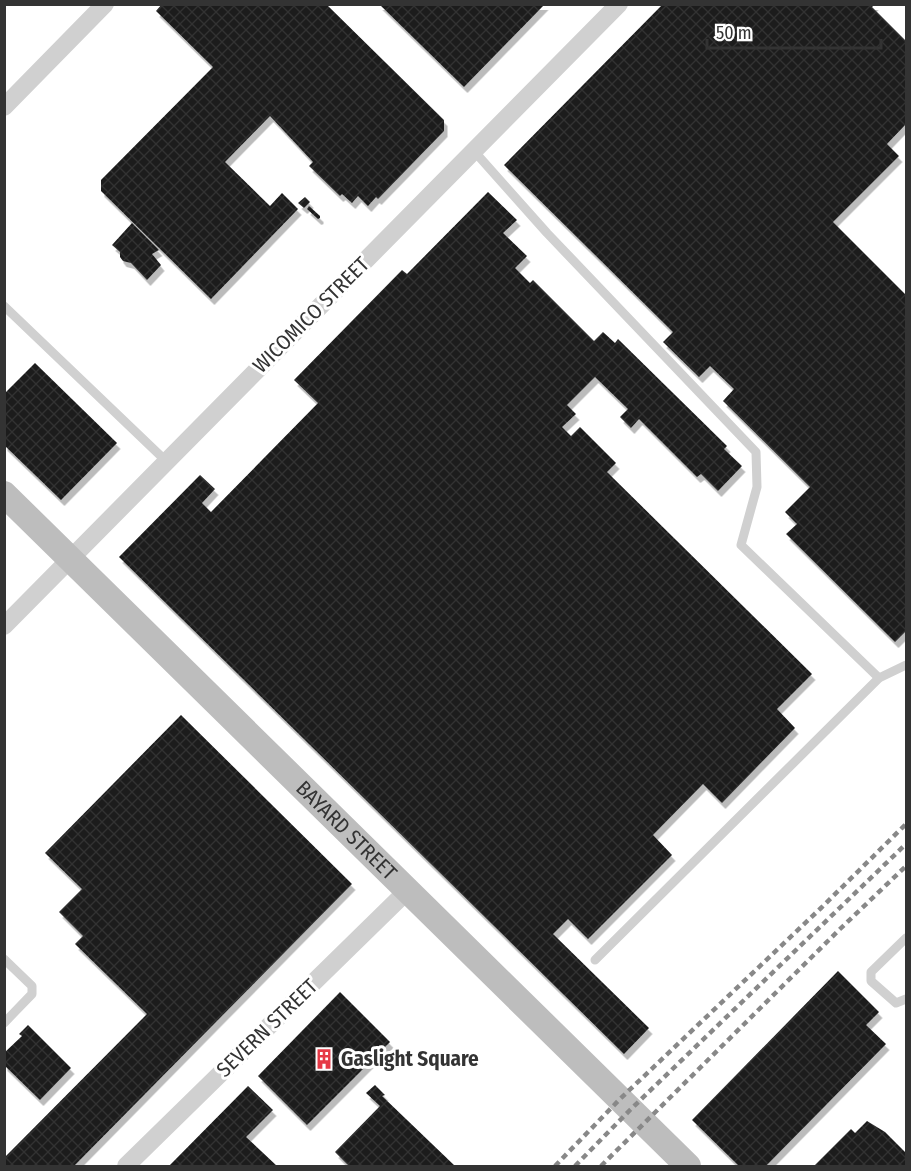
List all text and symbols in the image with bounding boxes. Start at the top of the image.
scale bar [707,12,881,50]
text: 50 m [716,22,752,44]
street label: WICOMICO STREET [247,251,375,379]
street label: BAYARD STREET [291,775,402,886]
street label: SEVERN STREET [211,973,323,1083]
place label: Gaslight Square [341,1046,479,1072]
building icon: Gaslight Square [312,1047,336,1071]

